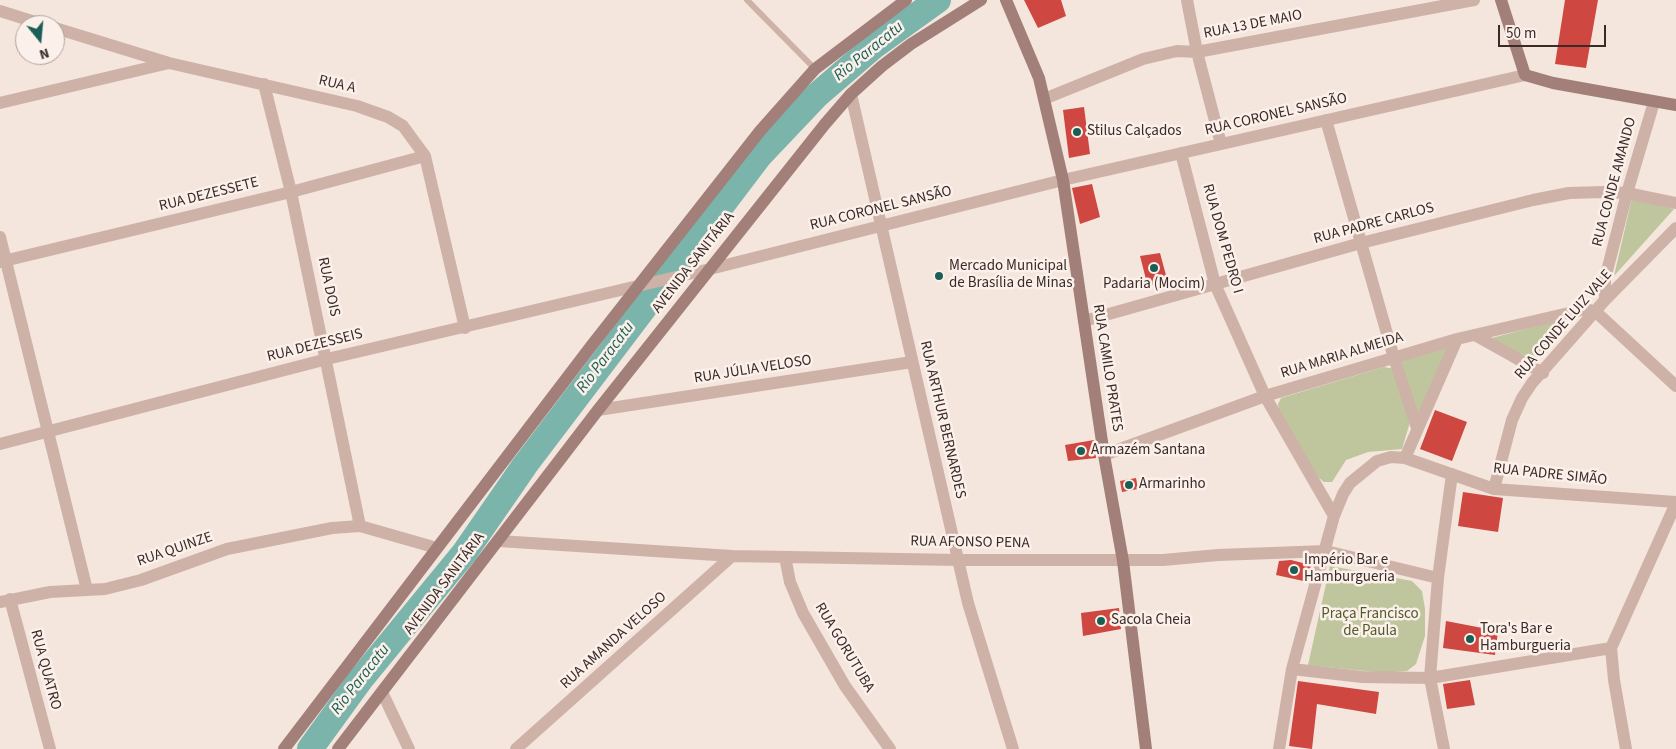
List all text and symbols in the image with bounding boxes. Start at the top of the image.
street label: RUA 13 DE MAIO [1202,7,1304,43]
north arrow [15,15,65,65]
scale bar [1501,15,1608,47]
water label: Rio Paracatu [830,18,908,86]
text: 50 m [1506,23,1536,44]
text: N [37,42,51,64]
street label: RUA A [317,72,357,98]
street label: RUA CORONEL SANSÃO [1203,90,1349,140]
street label: RUA CONDE AMANDO [1589,115,1641,249]
place label: Stilus Calçados [1087,123,1182,141]
marker: Stilus Calçados [1071,126,1083,138]
street label: RUA DEZESSETE [157,174,261,216]
street label: RUA DOM PEDRO I [1198,182,1246,296]
street label: RUA CORONEL SANSÃO [808,183,954,235]
street label: RUA PADRE CARLOS [1312,199,1436,249]
street label: AVENIDA SANITÁRIA [649,209,739,317]
street label: RUA DOIS [313,256,343,318]
place label: Mercado Municipal de Brasília de Minas [949,258,1072,293]
marker: Padaria (Mocim) [1148,262,1160,274]
street label: RUA CONDE LUIZ VALE [1511,266,1617,384]
marker: Mercado Municipal de Brasília de Minas [933,270,945,282]
place label: Padaria (Mocim) [1103,276,1205,294]
street label: RUA CAMILO PRATES [1088,303,1126,433]
water label: Rio Paracatu [573,319,639,397]
street label: RUA DEZESSEIS [265,325,365,367]
street label: RUA MARIA ALMEIDA [1279,329,1405,383]
street label: RUA ARTHUR BERNARDES [915,339,969,501]
street label: RUA JÚLIA VELOSO [693,352,813,388]
place label: Armazém Santana [1091,442,1205,460]
marker: Armazém Santana [1075,445,1087,457]
street label: RUA PADRE SIMÃO [1492,460,1608,490]
place label: Armarinho [1139,476,1206,494]
marker: Armarinho [1123,479,1135,491]
street label: RUA QUINZE [135,529,215,571]
street label: AVENIDA SANITÁRIA [401,529,489,639]
street label: RUA AFONSO PENA [910,533,1030,553]
place label: Império Bar e Hamburgueria [1304,552,1395,587]
marker: Império Bar e Hamburgueria [1288,564,1300,576]
street label: RUA AMANDA VELOSO [557,589,671,693]
street label: RUA GORUTUBA [810,600,878,696]
park label: Praça Francisco de Paula [1321,606,1419,641]
place label: Sacola Cheia [1111,612,1191,630]
marker: Sacola Cheia [1095,615,1107,627]
place label: Tora's Bar e Hamburgueria [1480,621,1571,656]
street label: RUA QUATRO [26,628,64,712]
marker: Tora's Bar e Hamburgueria [1464,633,1476,645]
water label: Rio Paracatu [328,641,394,719]

